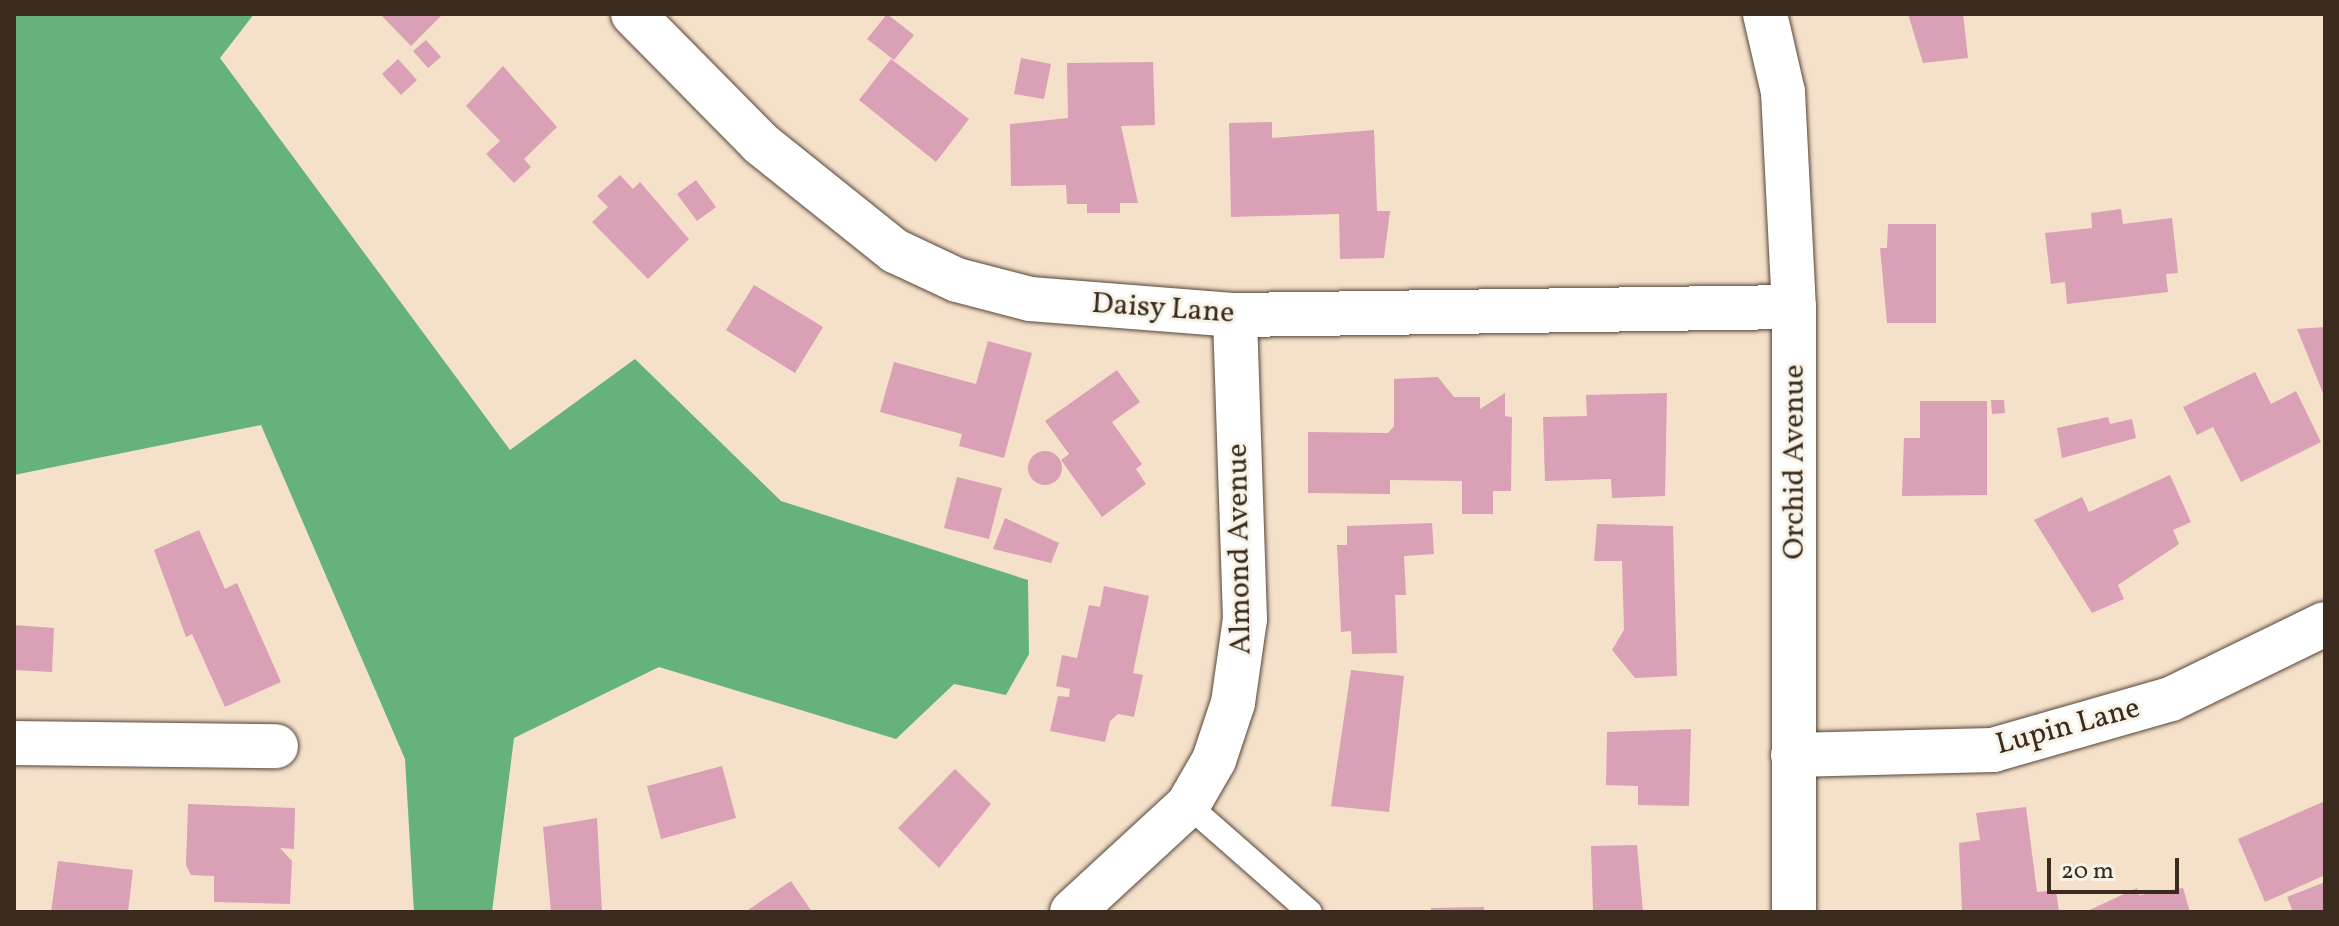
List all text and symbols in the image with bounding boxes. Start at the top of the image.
street label: Daisy Lane [1090,286,1236,332]
street label: Orchid Avenue [1777,364,1813,560]
street label: Almond Avenue [1220,443,1260,655]
street label: Lupin Lane [1992,690,2144,764]
scale bar [2051,842,2183,892]
text: 20 m [2061,855,2114,889]

